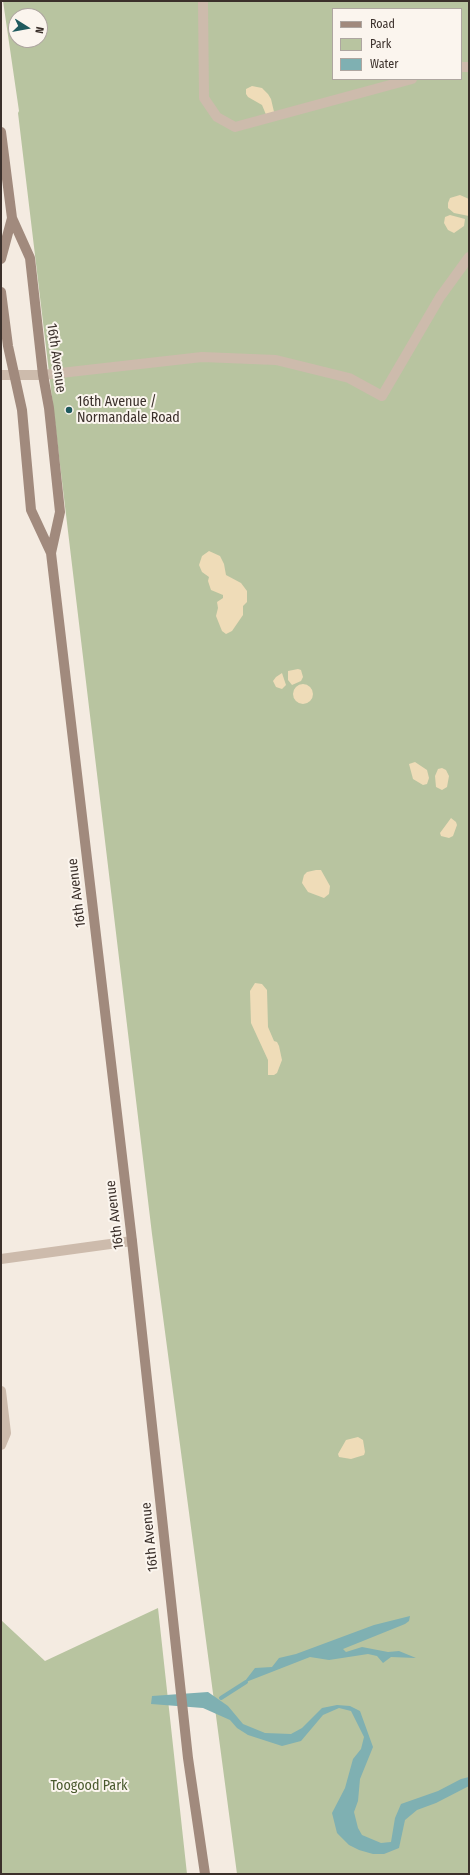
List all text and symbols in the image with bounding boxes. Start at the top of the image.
north arrow [8,8,48,48]
legend [332,8,462,80]
text: Road [370,17,395,31]
text: N [32,26,46,35]
text: Park [370,37,391,51]
text: Water [370,57,398,71]
street label: 16th Avenue [43,322,69,394]
place label: 16th Avenue / Normandale Road [77,394,180,426]
marker: 16th Avenue / Normandale Road [64,405,74,415]
street label: 16th Avenue [64,857,90,929]
street label: 16th Avenue [102,1179,128,1251]
street label: 16th Avenue [138,1501,162,1573]
park label: Toogood Park [50,1778,128,1794]

